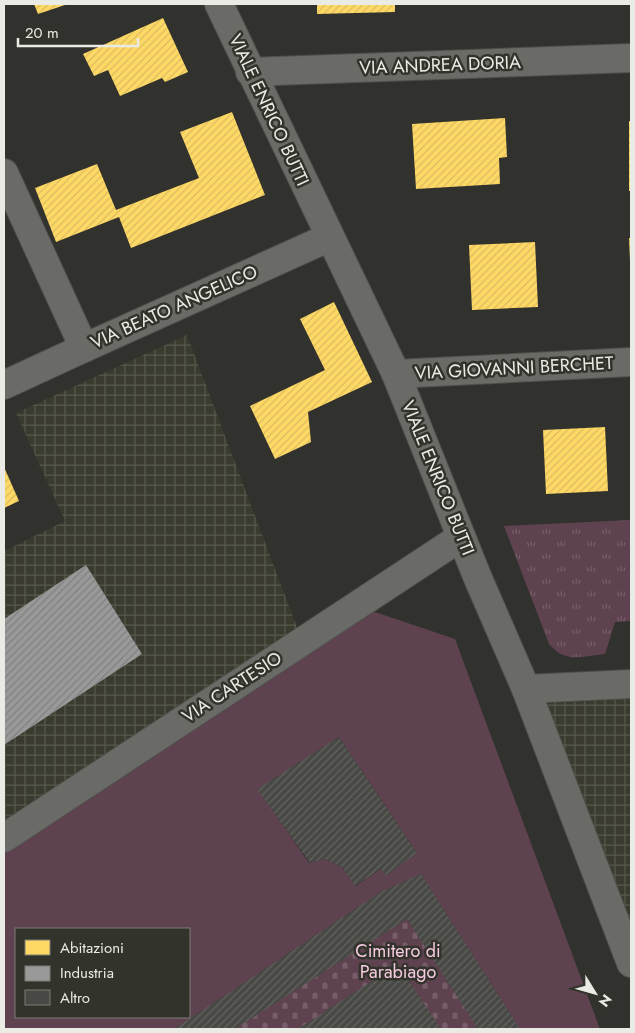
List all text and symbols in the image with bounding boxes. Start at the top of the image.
scale bar [18,15,138,47]
text: 20 m [25,22,59,44]
street label: VIALE ENRICO BUTTI [222,30,316,190]
street label: VIA ANDREA DORIA [359,49,521,81]
street label: VIA BEATO ANGELICO [87,259,261,355]
street label: VIA GIOVANNI BERCHET [414,350,615,386]
street label: VIALE ENRICO BUTTI [395,397,481,559]
street label: VIA CARTESIO [177,645,287,729]
legend [15,928,190,1018]
text: Abitazioni [60,937,124,959]
park label: Cimitero di Parabiago [355,938,441,985]
text: Industria [60,962,114,984]
north arrow [570,968,620,1018]
text: Altro [60,987,90,1009]
text: N [594,990,617,1011]

